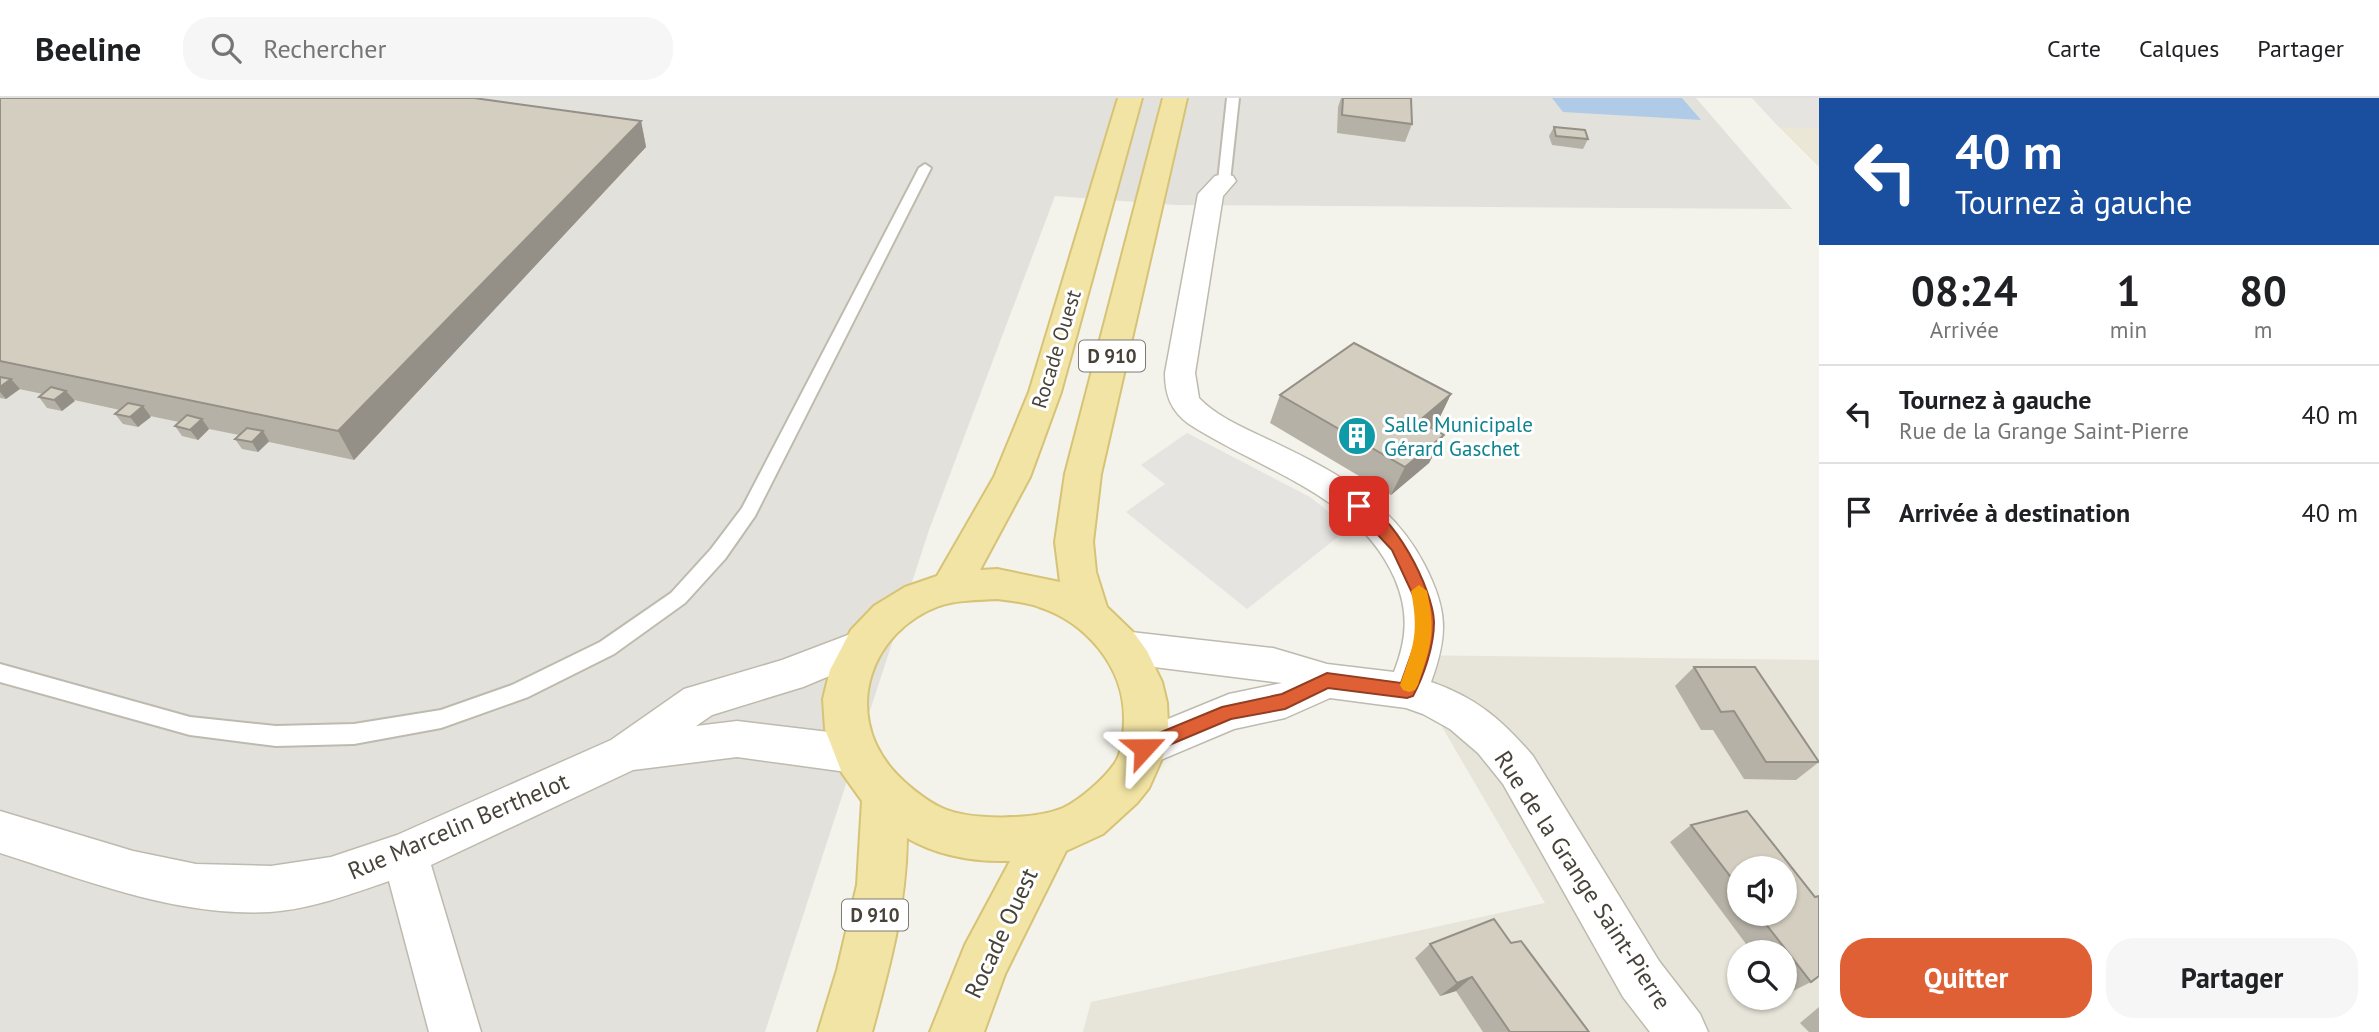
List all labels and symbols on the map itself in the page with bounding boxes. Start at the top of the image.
street label: Rocade Ouest [1025,286,1087,412]
road number: D 910 [1079,340,1145,372]
place label: Salle Municipale Gérard Gaschet [1384,411,1533,462]
building icon: Salle Municipale Gérard Gaschet [1336,415,1378,457]
pin [1329,476,1389,536]
position arrow [1107,711,1181,785]
street label: Rue de la Grange Saint-Pierre [1488,745,1678,1015]
street label: Rue Marcelin Berthelot [343,766,573,886]
street label: Rocade Ouest [957,863,1045,1003]
road number: D 910 [842,900,908,930]

